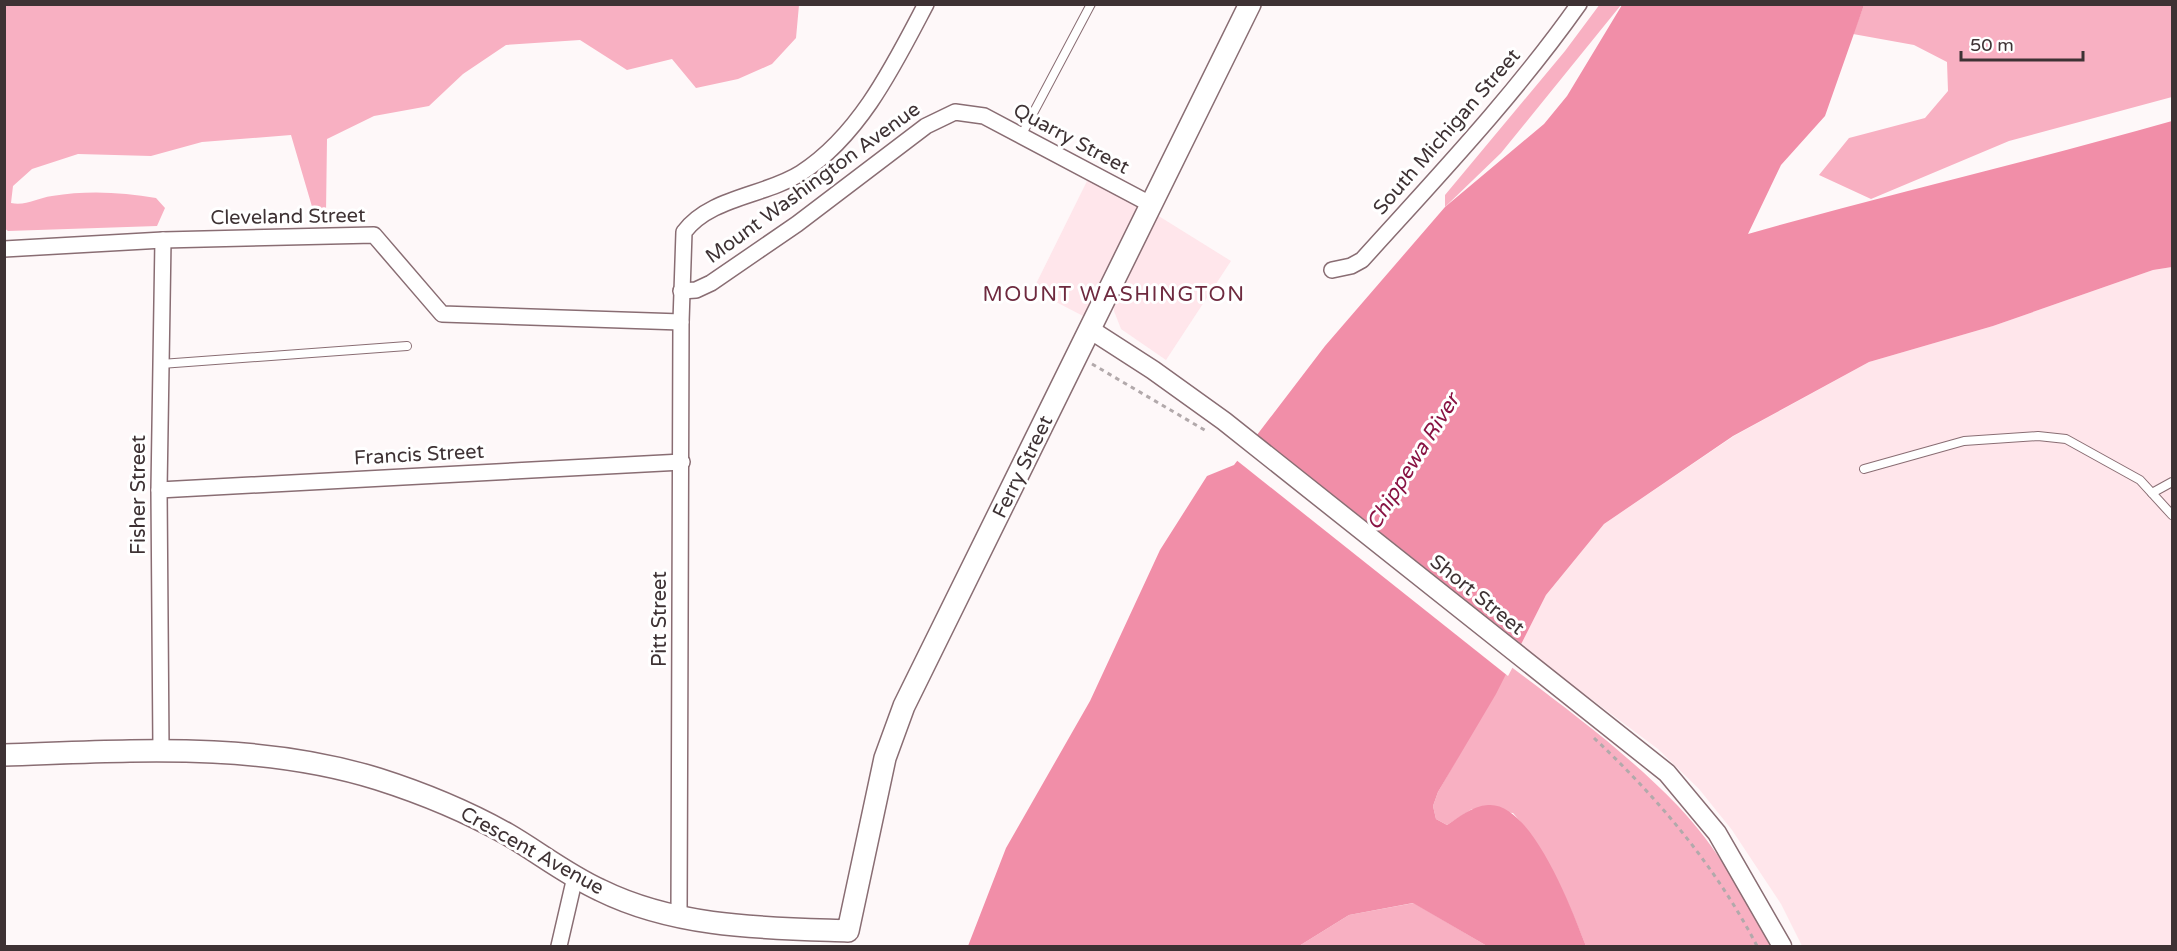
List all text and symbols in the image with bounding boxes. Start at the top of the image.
scale bar [1961,24,2082,62]
text: 50 m [1970,34,2014,56]
street label: South Michigan Street [1368,44,1526,220]
street label: Mount Washington Avenue [701,97,925,269]
street label: Quarry Street [1009,98,1133,180]
street label: Cleveland Street [210,204,366,230]
district label: MOUNT WASHINGTON [983,282,1246,307]
water label: Chippewa River [1361,387,1466,535]
street label: Ferry Street [988,411,1058,522]
street label: Fisher Street [127,435,151,555]
street label: Francis Street [353,440,485,470]
street label: Short Street [1425,550,1529,640]
street label: Pitt Street [648,571,672,667]
street label: Crescent Avenue [456,802,608,900]

